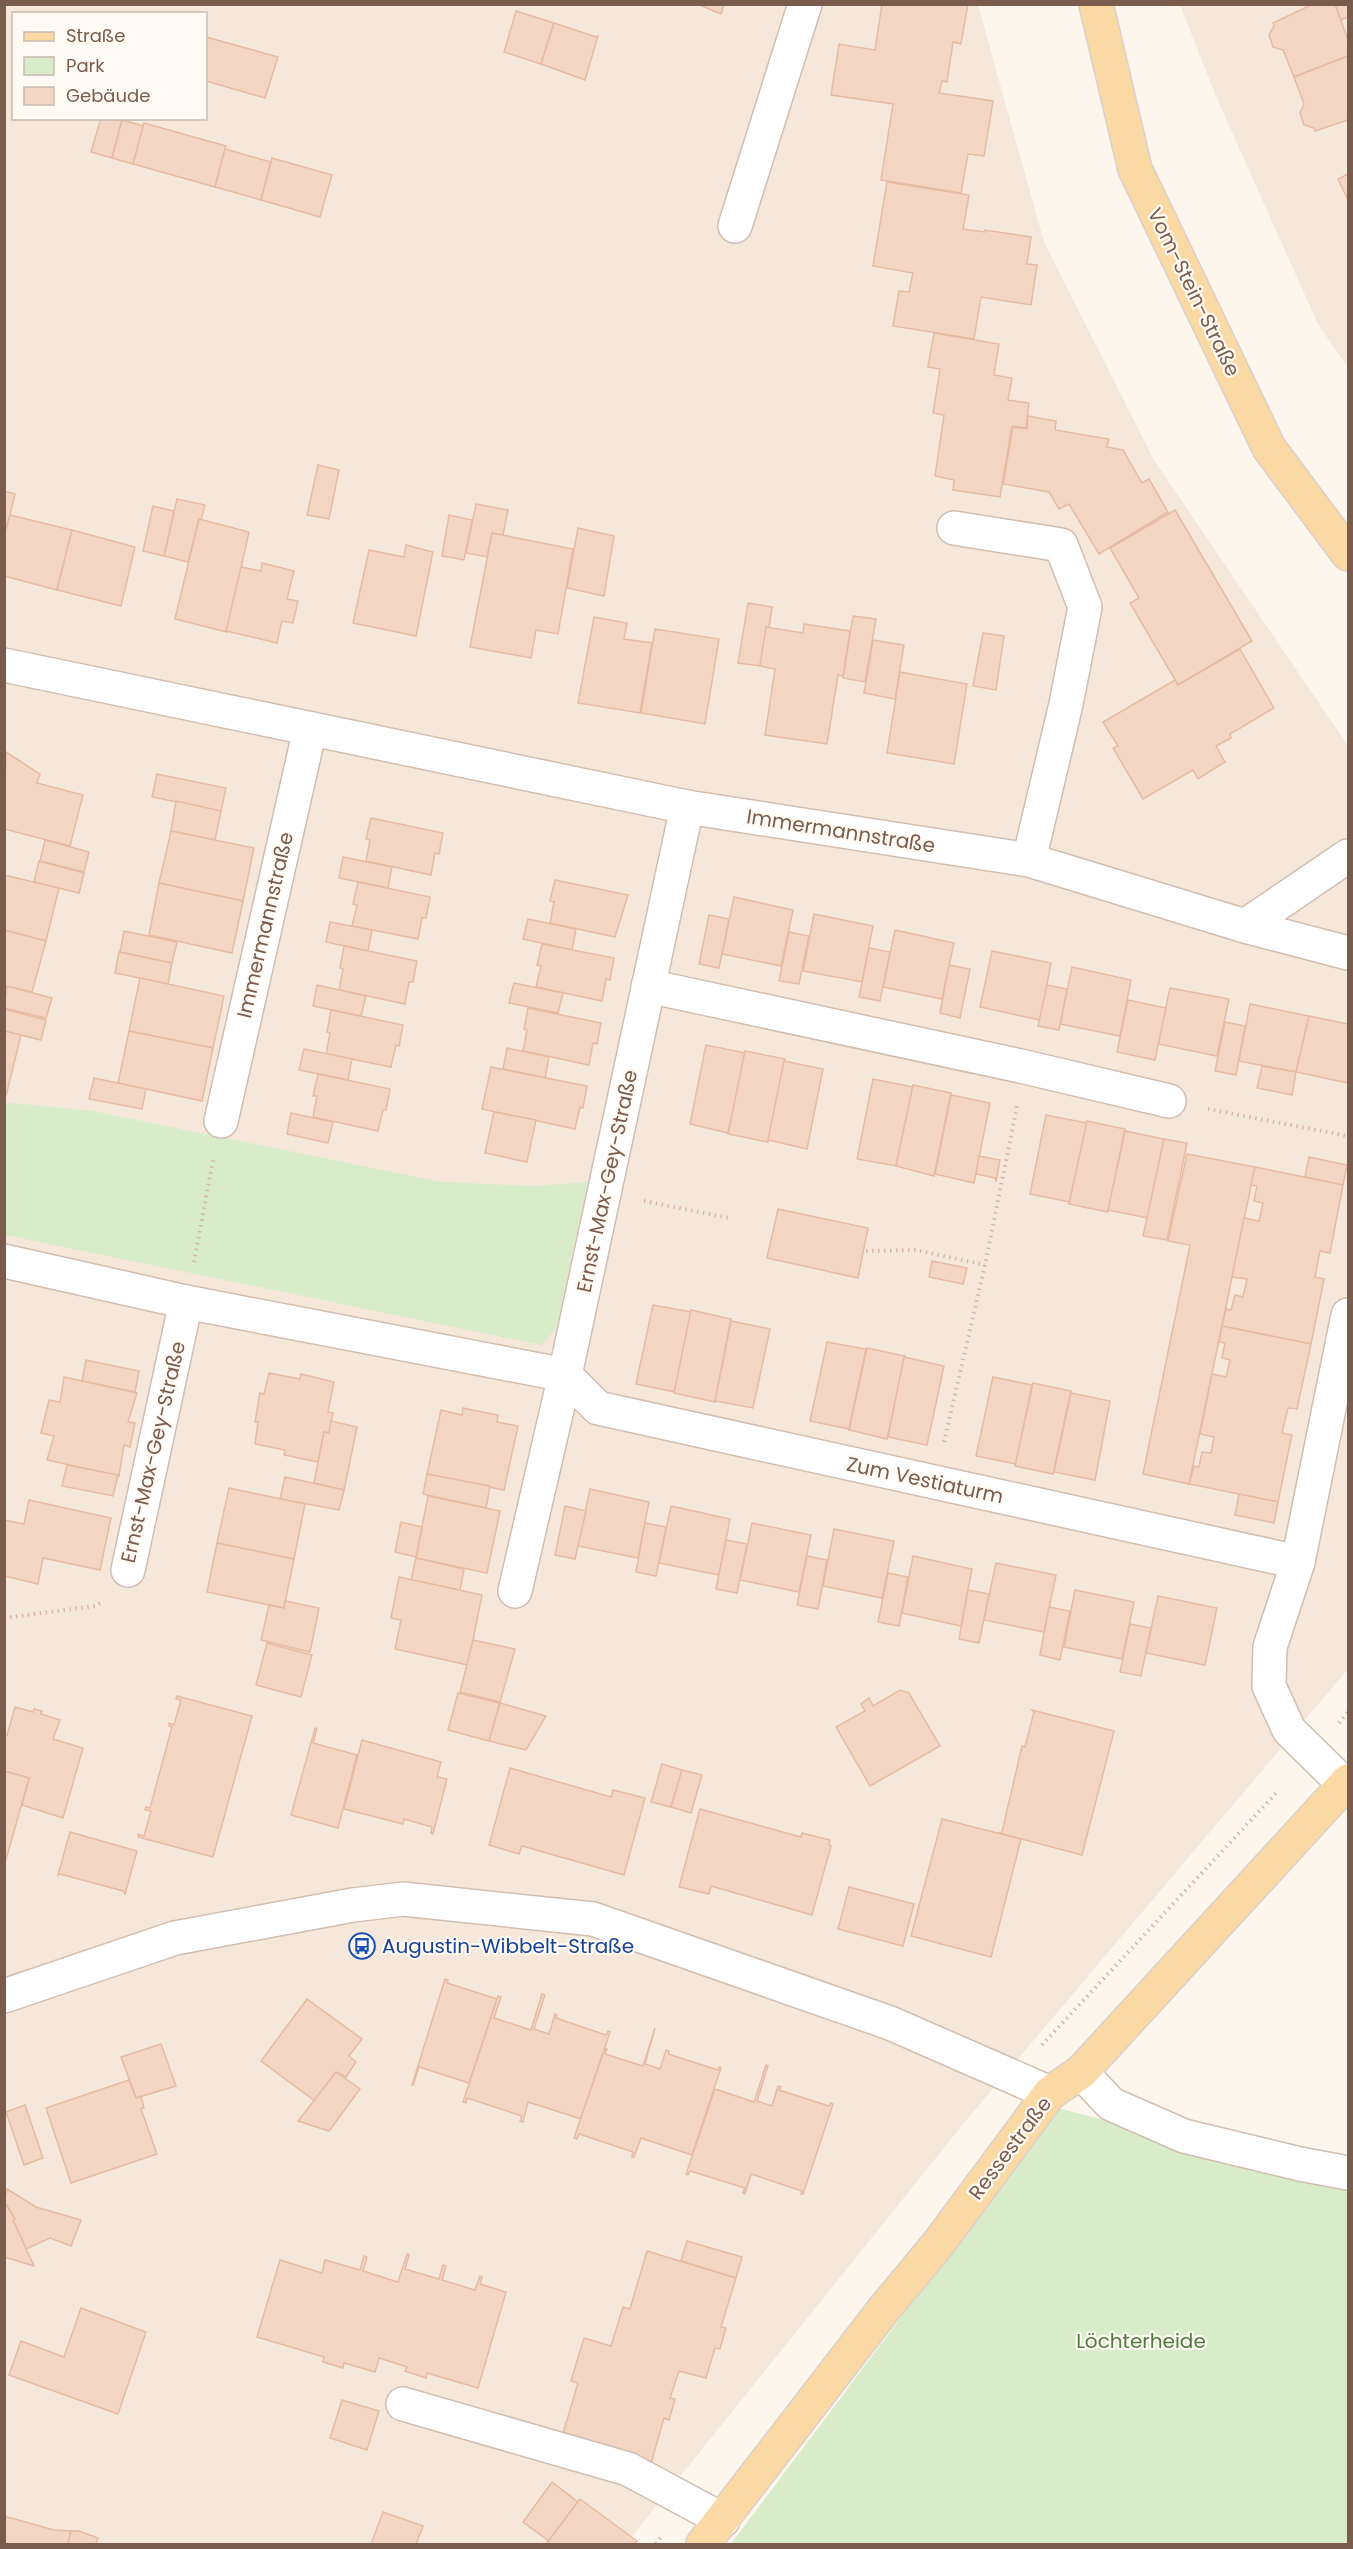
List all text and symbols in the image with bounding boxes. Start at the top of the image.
legend [12,12,207,120]
text: Straße [66,23,125,48]
text: Park [66,53,105,78]
text: Gebäude [66,83,150,108]
street label: Vom-Stein-Straße [1141,203,1247,381]
street label: Immermannstraße [745,802,937,860]
street label: Immermannstraße [230,829,300,1021]
street label: Ernst-Max-Gey-Straße [570,1067,644,1295]
street label: Ernst-Max-Gey-Straße [114,1338,192,1566]
street label: Zum Vestiaturm [844,1450,1006,1510]
bus stop icon: Augustin-Wibbelt-Straße [347,1931,377,1961]
place label: Augustin-Wibbelt-Straße [382,1932,634,1960]
street label: Ressestraße [962,2091,1058,2205]
park label: Löchterheide [1076,2327,1206,2355]

